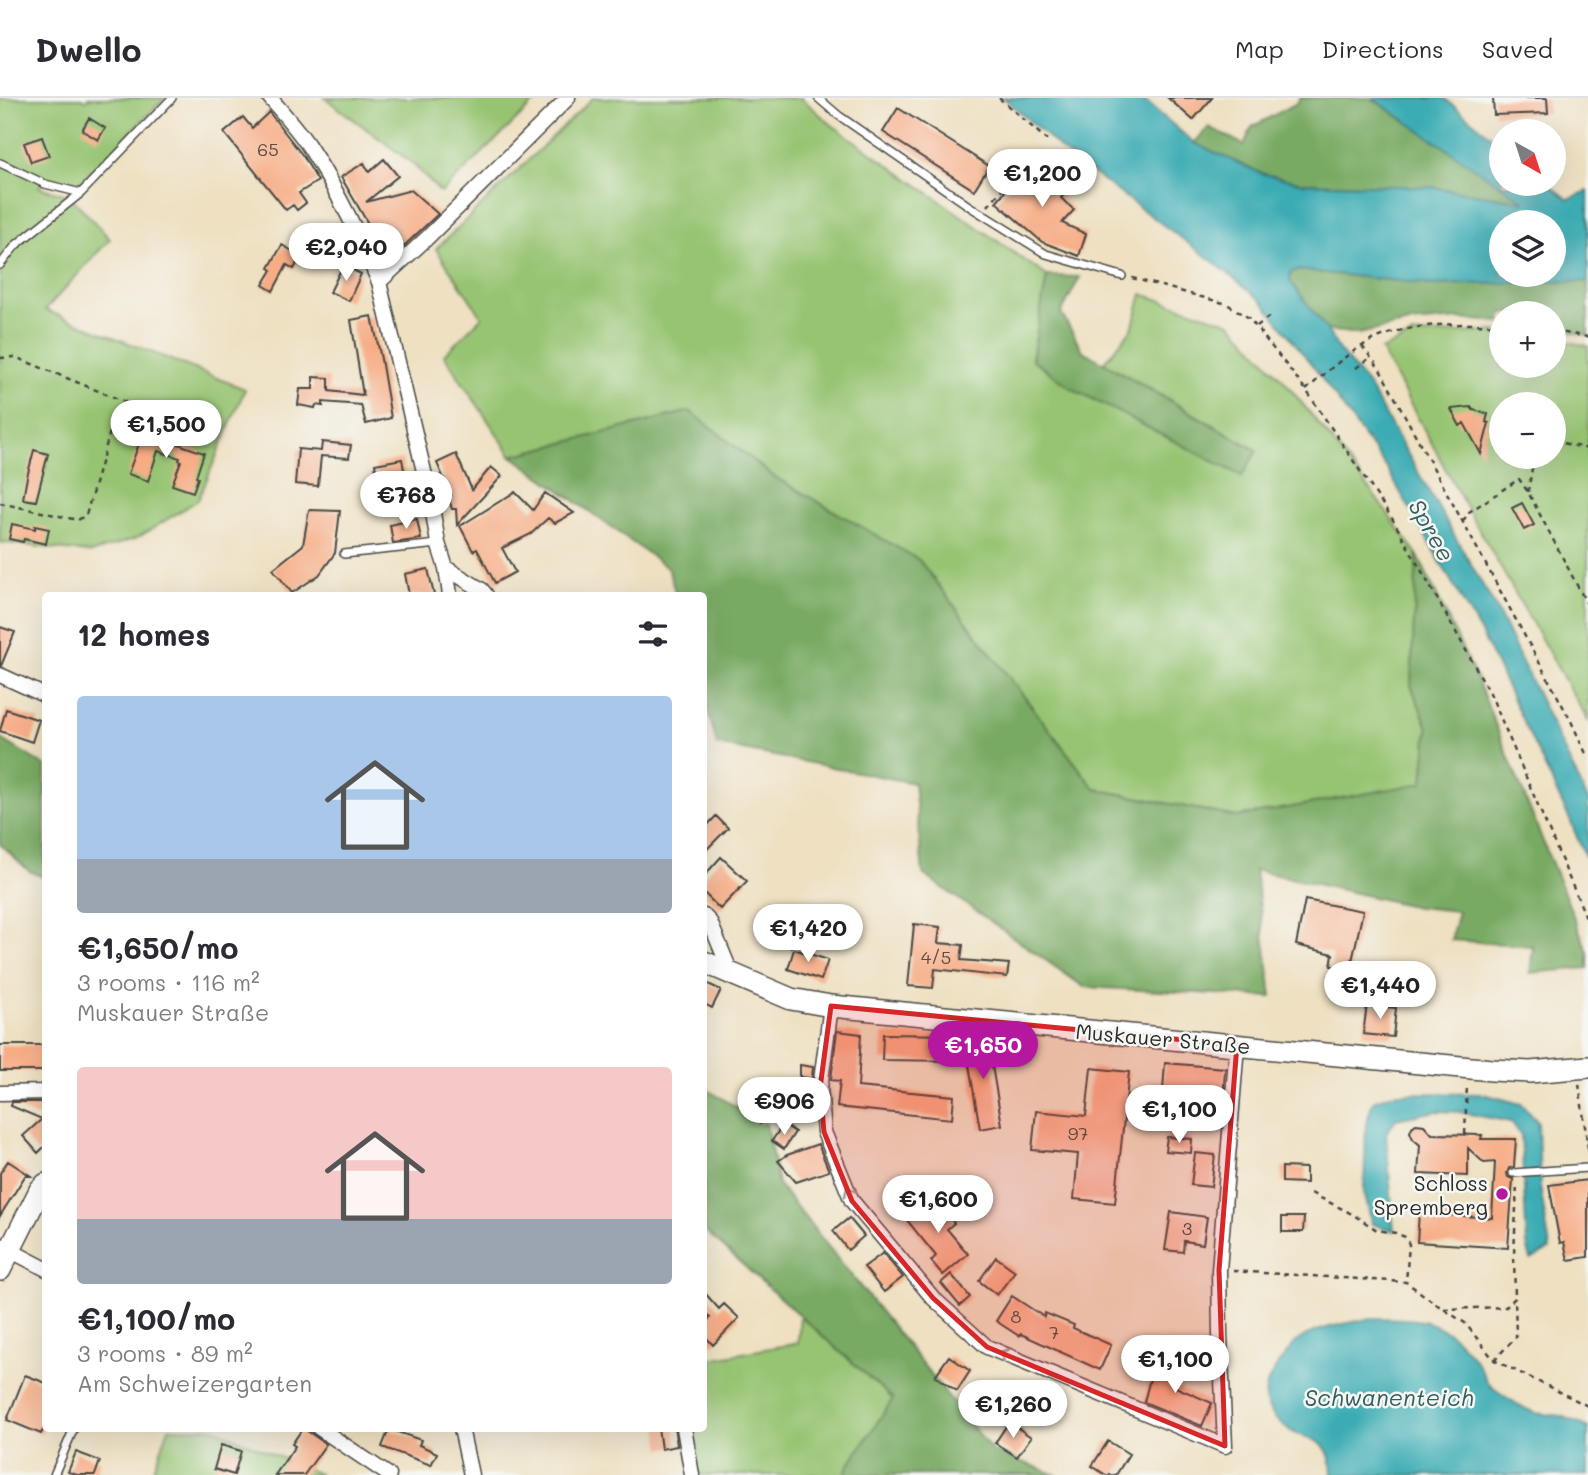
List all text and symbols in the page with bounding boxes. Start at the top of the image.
text: Dwello [35,27,142,70]
text: Map [1235,33,1284,64]
text: Directions [1322,33,1444,64]
text: Saved [1482,33,1553,64]
north arrow [1489,119,1566,196]
map controls [1489,119,1566,469]
house number: 65 [257,137,279,161]
pin: €1,200 [985,150,1099,209]
text: €1,200 [1003,157,1081,187]
button: layers [1489,210,1566,287]
pin: €2,040 [289,223,403,283]
text: €2,040 [305,231,387,261]
button: + [1489,301,1566,378]
button: − [1489,392,1566,469]
pin: €1,500 [109,400,223,460]
text: €1,500 [127,408,205,438]
pin: €768 [365,472,447,531]
text: €768 [376,479,436,509]
water label: Spree [1402,493,1462,567]
text: 12 homes [77,614,210,654]
icon: filters [634,615,672,653]
icon: home [312,742,438,868]
pin: €1,420 [751,904,865,964]
text: €1,420 [769,912,847,942]
text: €1,650/mo [77,927,238,967]
house number: 4/5 [921,945,951,969]
pin: €1,440 [1323,962,1437,1021]
text: 3 rooms · 116 m² [77,967,260,997]
text: €1,440 [1340,969,1420,999]
text: Muskauer Straße [77,997,269,1027]
street label: Muskauer Straße [1074,1017,1252,1059]
pin: €1,650 [926,1021,1040,1081]
text: €1,650 [944,1029,1022,1059]
pin: €906 [743,1077,825,1137]
text: €906 [753,1085,815,1115]
pin: €1,100 [1122,1086,1236,1145]
text: €1,100 [1141,1093,1217,1123]
icon: home [312,1113,438,1239]
house number: 97 [1068,1121,1088,1145]
place label: Schloss Spremberg [1374,1169,1488,1220]
pin: €1,600 [881,1176,995,1235]
text: €1,600 [898,1183,978,1213]
one-way arrow [843,1186,857,1198]
marker: Schloss Spremberg [1494,1186,1510,1202]
house number: 3 [1182,1216,1192,1240]
text: €1,100/mo [77,1298,235,1338]
house number: 8 [1011,1304,1022,1328]
house number: 7 [1049,1320,1059,1344]
pin: €1,100 [1118,1336,1232,1395]
text: 3 rooms · 89 m² [77,1338,253,1368]
text: €1,100 [1137,1343,1213,1373]
one-way arrow [998,1348,1011,1362]
text: Am Schweizergarten [77,1368,312,1398]
pin: €1,260 [956,1380,1070,1440]
water label: Schwanenteich [1304,1382,1474,1412]
text: €1,260 [974,1388,1052,1418]

